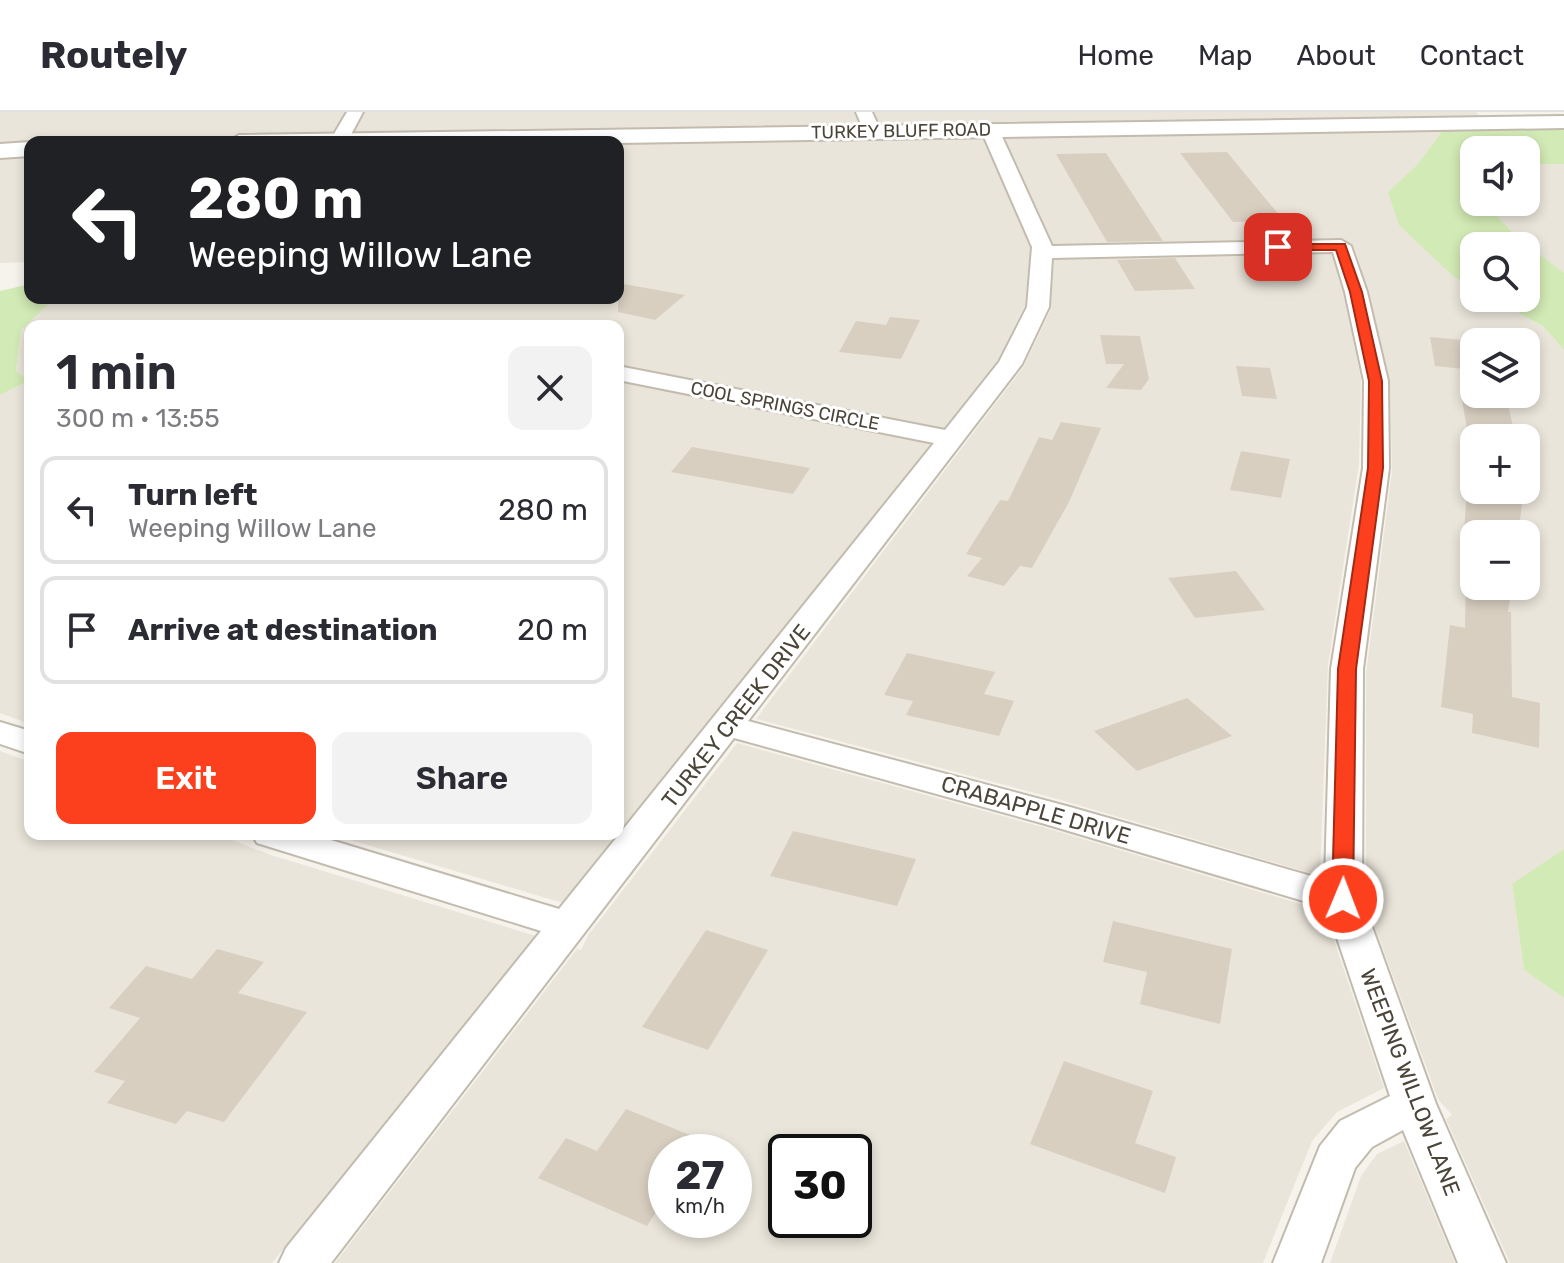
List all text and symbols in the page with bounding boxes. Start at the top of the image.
text: Routely [40,32,187,78]
text: Home [1077,39,1154,72]
text: Map [1198,39,1252,72]
text: About [1296,39,1376,72]
text: Contact [1420,39,1524,72]
street label: TURKEY BLUFF ROAD [811,118,991,144]
map controls [1460,136,1540,600]
button: sound [1460,136,1540,216]
text: 280 m [188,166,364,232]
icon: left [56,168,160,272]
pin [1244,213,1312,281]
icon: arrive [1256,225,1300,269]
button: search [1460,232,1540,312]
text: Weeping Willow Lane [188,233,532,276]
button: layers [1460,328,1540,408]
text: 1 min [56,344,177,401]
button: close [508,346,592,430]
street label: COOL SPRINGS CIRCLE [689,377,881,435]
text: 300 m · 13:55 [56,403,220,434]
button: + [1460,424,1540,504]
text: Turn left [128,477,258,513]
icon: left [60,488,104,532]
text: 280 m [498,492,588,528]
text: Weeping Willow Lane [128,513,377,544]
button: − [1460,520,1540,600]
icon: arrive [60,608,104,652]
text: Arrive at destination [128,612,438,648]
text: 20 m [517,612,588,648]
street label: TURKEY CREEK DRIVE [656,619,816,813]
button: Exit [56,732,316,824]
button: Share [332,732,592,824]
street label: CRABAPPLE DRIVE [938,770,1134,850]
position arrow [1301,857,1385,941]
street label: WEEPING WILLOW LANE [1354,965,1466,1199]
speed limit sign: 30 [768,1134,872,1238]
text: 27 [676,1152,724,1199]
text: km/h [675,1194,725,1218]

